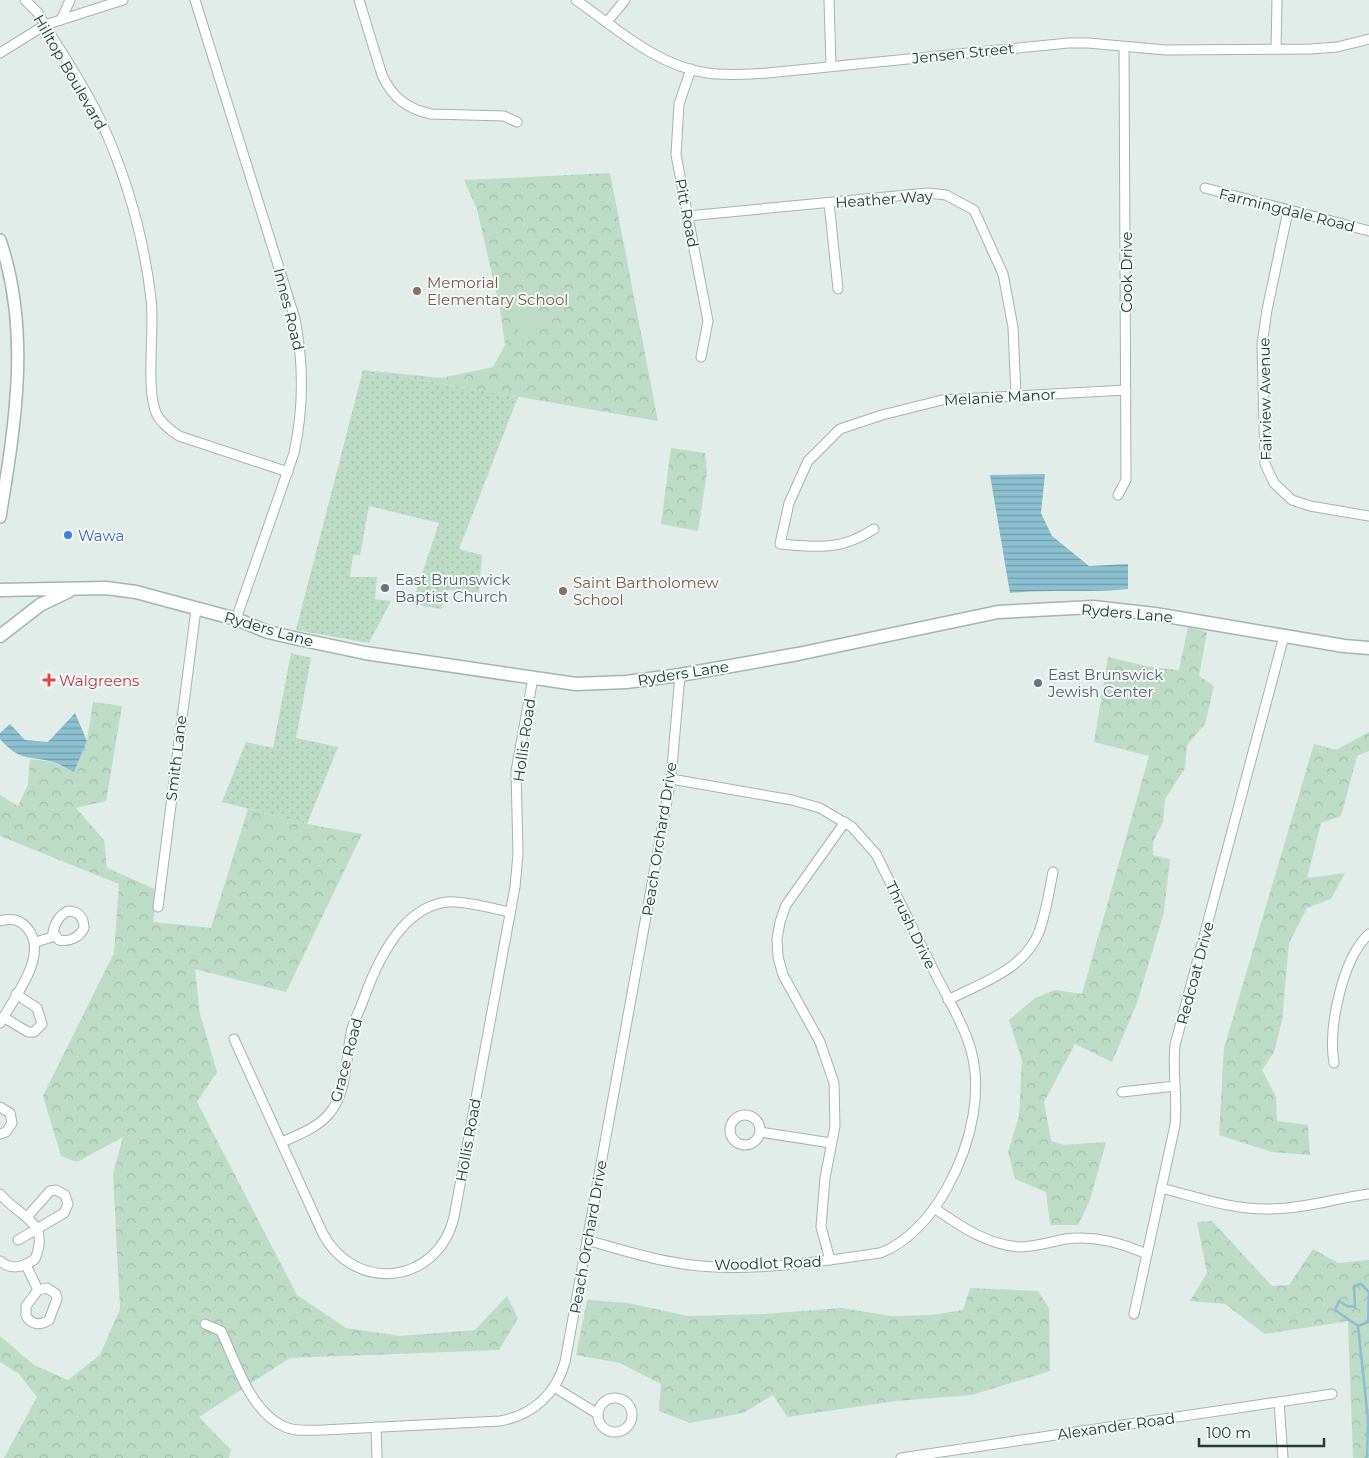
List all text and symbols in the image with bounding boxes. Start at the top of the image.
street label: Hilltop Boulevard [29,11,111,133]
street label: Jensen Street [910,38,1015,68]
street label: Pitt Road [671,177,703,249]
street label: Farmingdale Road [1217,184,1357,236]
street label: Heather Way [835,186,934,212]
street label: Cook Drive [1117,231,1136,313]
street label: Innes Road [270,266,308,352]
place label: Memorial Elementary School [427,273,568,309]
marker: Memorial Elementary School [411,285,423,297]
street label: Fairview Avenue [1254,337,1276,461]
street label: Melanie Manor [943,385,1057,409]
place label: Wawa [78,526,124,545]
marker: Wawa [62,529,74,541]
place label: East Brunswick Baptist Church [395,570,510,606]
place label: Saint Bartholomew School [573,573,720,609]
marker: East Brunswick Baptist Church [379,582,391,594]
marker: Saint Bartholomew School [557,585,569,597]
street label: Ryders Lane [1080,600,1174,626]
street label: Ryders Lane [222,607,316,651]
street label: Ryders Lane [636,656,730,690]
place label: East Brunswick Jewish Center [1047,665,1163,701]
place label: Walgreens [59,671,139,690]
marker: Walgreens [43,674,55,686]
marker: East Brunswick Jewish Center [1032,677,1044,689]
street label: Hollis Road [509,697,539,783]
street label: Smith Lane [161,714,191,802]
street label: Peach Orchard Drive [637,761,681,917]
street label: Thrush Drive [882,878,940,972]
street label: Redcoat Drive [1172,919,1218,1027]
street label: Grace Road [326,1016,366,1104]
street label: Hollis Road [451,1097,485,1183]
street label: Peach Orchard Drive [565,1159,611,1315]
street label: Woodlot Road [714,1252,822,1274]
street label: Alexander Road [1056,1408,1176,1444]
scale bar [1199,1416,1324,1448]
text: 100 m [1206,1423,1251,1442]

